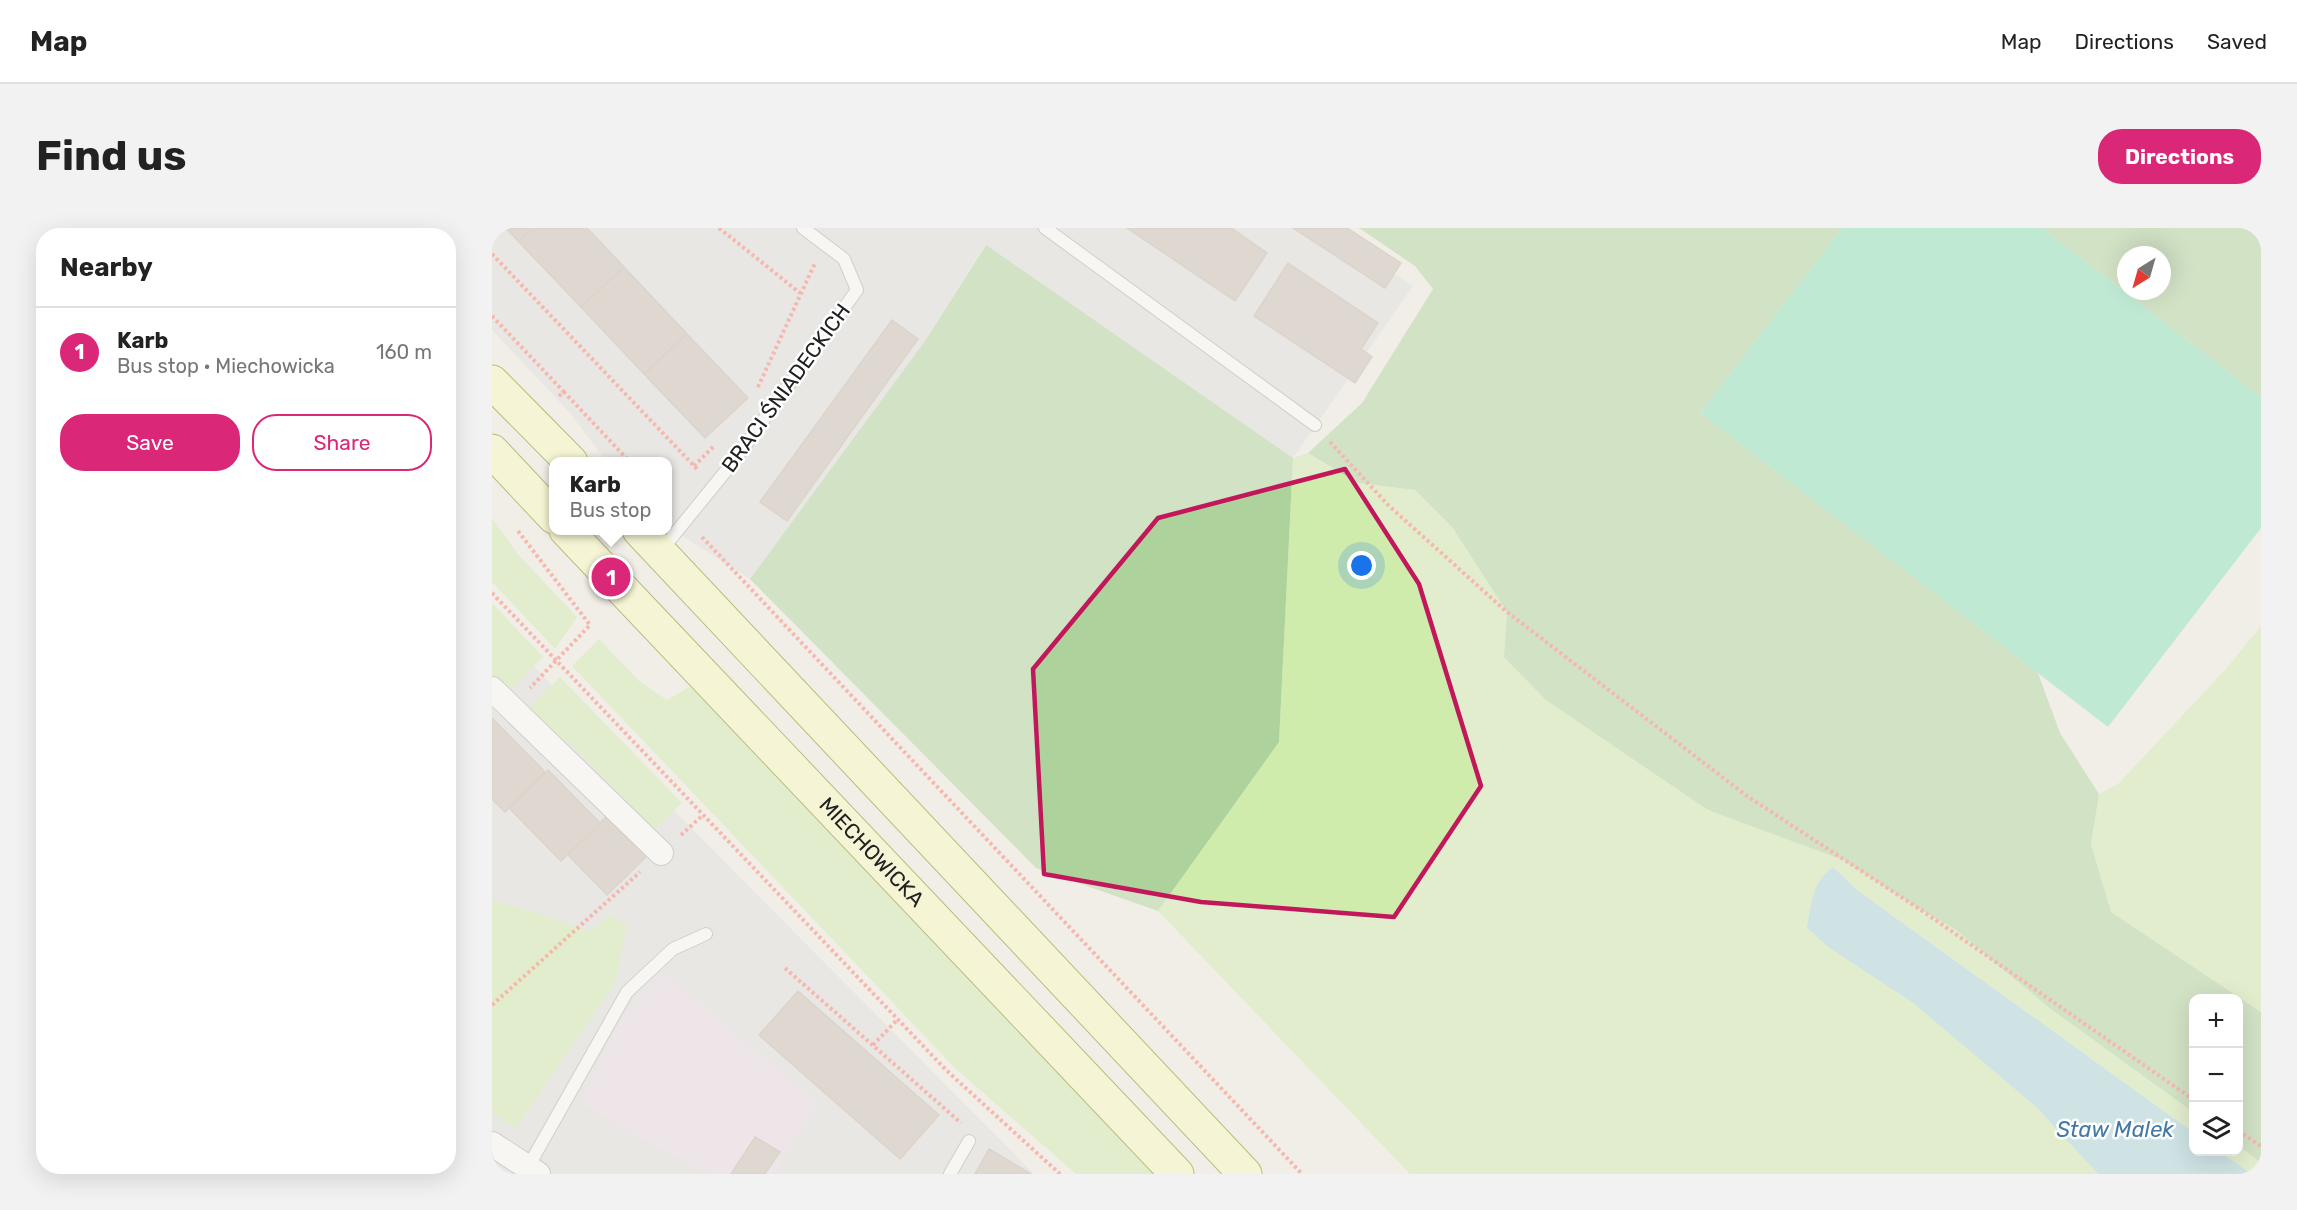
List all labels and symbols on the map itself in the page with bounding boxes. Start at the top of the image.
north arrow [2117,246,2171,300]
street label: BRACI ŚNIADECKICH [716,299,855,477]
your location [1347,551,1376,580]
pin: 1 [592,554,630,600]
street label: MIECHOWICKA [814,792,930,912]
water label: Staw Malek [2056,1116,2174,1143]

